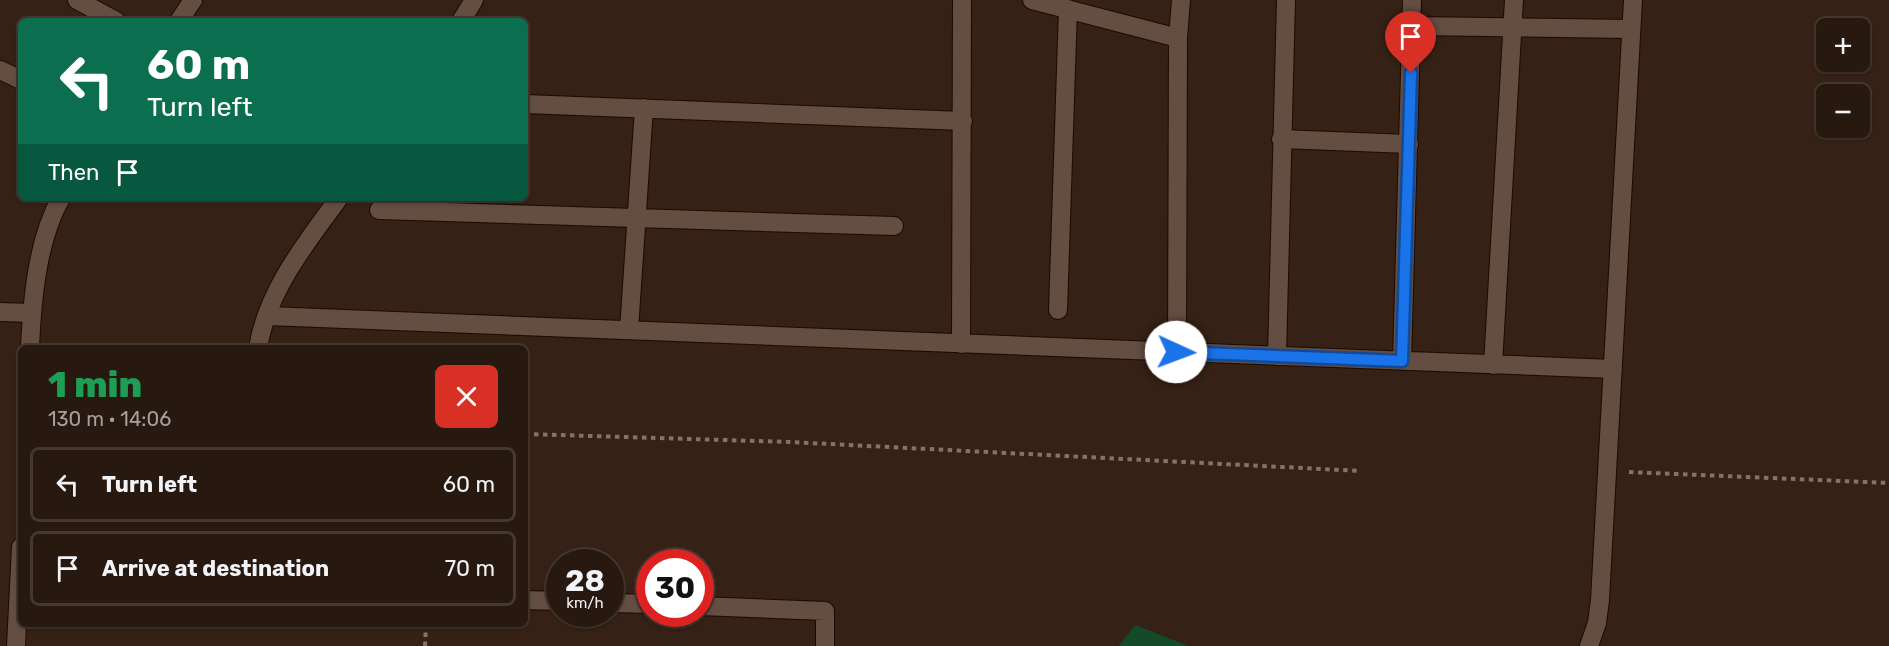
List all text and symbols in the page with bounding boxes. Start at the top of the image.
pin [1385,11,1436,73]
map controls [1816,18,1870,138]
button: + [1816,18,1870,72]
icon: arrive [1394,20,1427,53]
text: 60 m [147,40,250,90]
icon: left [48,42,126,120]
button: − [1816,84,1870,138]
text: Turn left [147,91,252,123]
icon: arrive [111,156,144,189]
text: Then [48,159,99,186]
position arrow [1144,320,1208,384]
text: 1 min [48,363,142,406]
button: close [435,365,498,428]
text: 130 m · 14:06 [48,407,171,431]
icon: left [51,468,84,501]
text: Turn left [102,471,197,498]
text: 60 m [443,471,495,498]
speed limit sign: 30 [636,549,714,627]
icon: arrive [51,552,84,585]
text: Arrive at destination [102,555,329,582]
text: 70 m [445,555,495,582]
text: 28 [565,563,605,599]
text: km/h [566,594,604,612]

